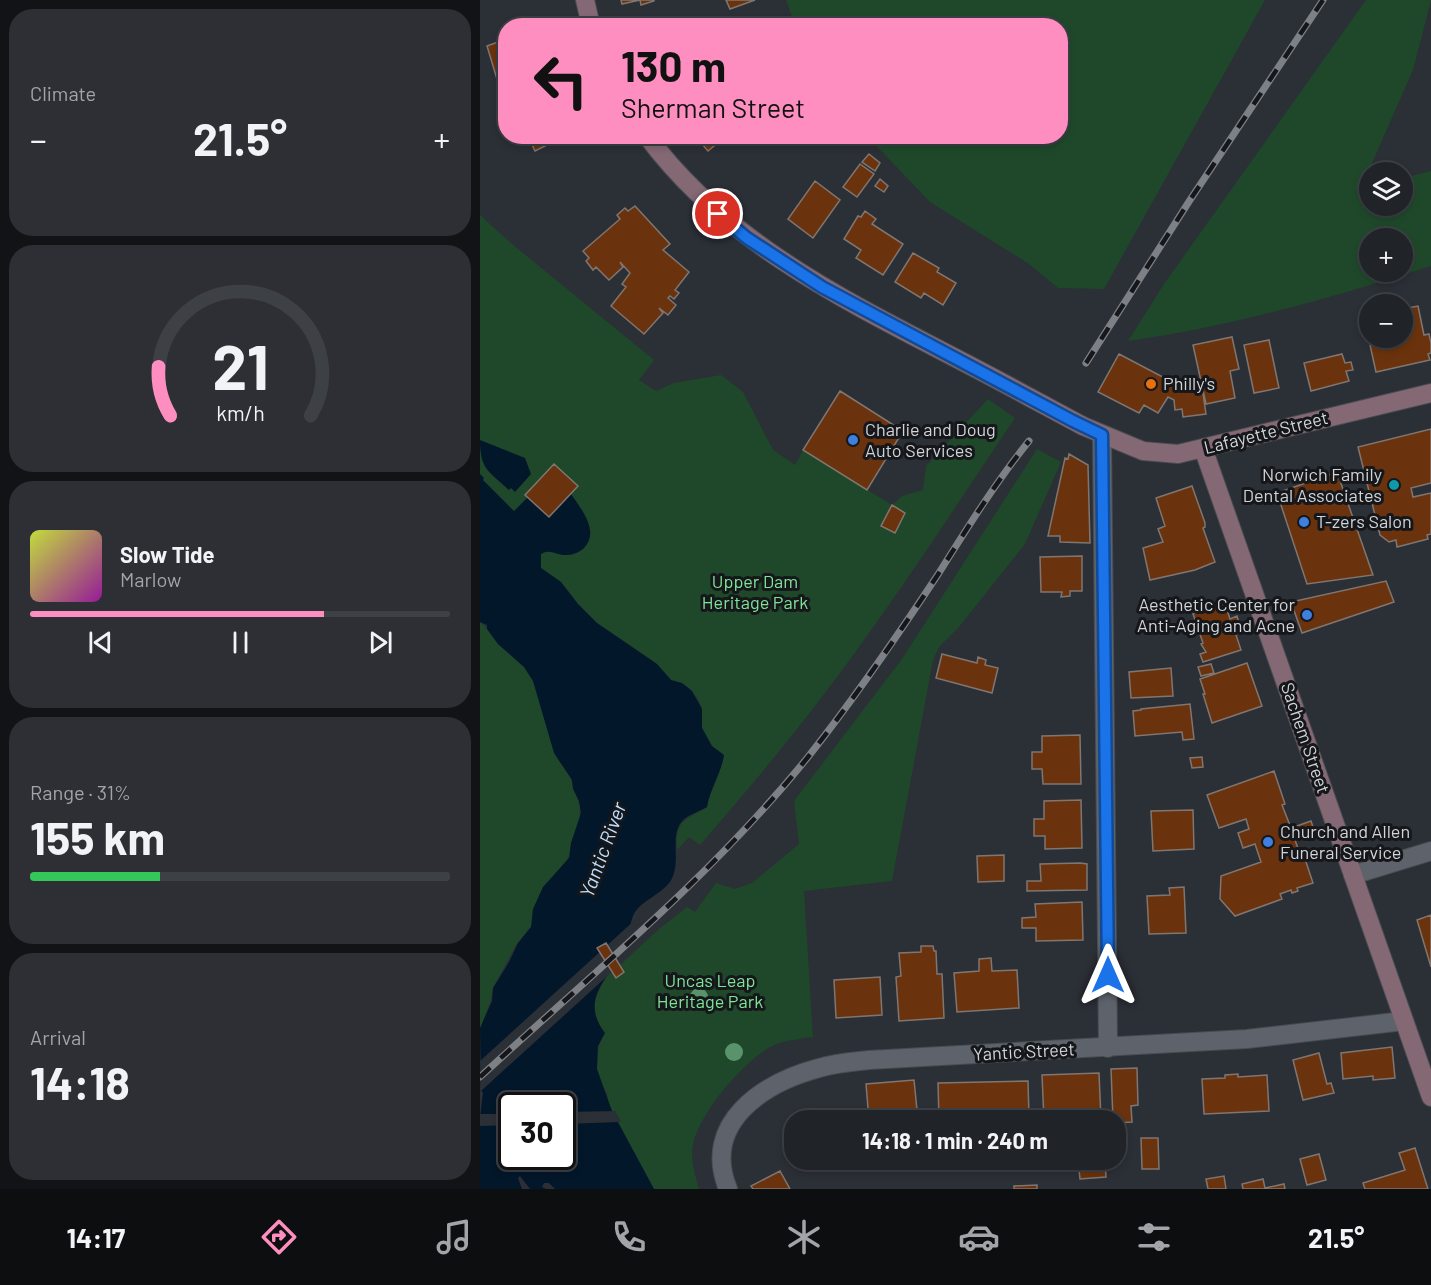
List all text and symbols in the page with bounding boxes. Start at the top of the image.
text: 130 m [621,40,726,90]
icon: left [522,42,600,120]
text: Climate [30,81,96,105]
text: Sherman Street [621,91,805,123]
text: 21.5° [193,111,287,165]
text: − [30,119,47,159]
text: + [434,119,450,159]
map controls [1359,162,1413,348]
button: layers [1359,162,1413,216]
pin [692,188,743,239]
icon: arrive [701,197,734,230]
button: + [1359,228,1413,282]
button: − [1359,294,1413,348]
text: 21 [212,328,268,402]
place label: Philly's [1163,372,1215,394]
marker: Philly's [1144,377,1158,391]
text: km/h [216,400,264,425]
street label: Lafayette Street [1201,406,1330,458]
place label: Charlie and Doug Auto Services [865,418,996,461]
marker: Charlie and Doug Auto Services [846,433,860,447]
place label: Norwich Family Dental Associates [1243,463,1382,506]
marker: Norwich Family Dental Associates [1387,478,1401,492]
place label: T-zers Salon [1316,510,1412,532]
marker: T-zers Salon [1297,515,1311,529]
text: Slow Tide [120,541,215,567]
text: Marlow [120,567,181,591]
park label: Upper Dam Heritage Park [702,570,808,613]
place label: Aesthetic Center for Anti-Aging and Acne [1137,593,1295,636]
marker: Aesthetic Center for Anti-Aging and Acne [1300,608,1314,622]
icon: previous [84,626,117,659]
icon: pause [224,626,257,659]
icon: next [364,626,397,659]
street label: Sachem Street [1277,679,1335,796]
text: Range · 31% [30,780,131,804]
water label: Yantic River [574,798,631,901]
text: 155 km [30,810,165,864]
place label: Church and Allen Funeral Service [1280,820,1410,863]
marker: Church and Allen Funeral Service [1261,835,1275,849]
position arrow [1076,943,1140,1007]
park label: Uncas Leap Heritage Park [657,969,763,1012]
text: Arrival [30,1025,86,1049]
street label: Yantic Street [973,1037,1075,1065]
text: 14:18 [30,1055,130,1109]
speed limit sign: 30 [498,1092,576,1170]
text: 14:18 · 1 min · 240 m [862,1127,1048,1153]
icon: directions [258,1216,300,1258]
icon: music [433,1216,475,1258]
icon: phone [608,1216,650,1258]
icon: climate [783,1216,825,1258]
icon: car [958,1216,1000,1258]
icon: filters [1133,1216,1175,1258]
text: 14:17 [66,1221,125,1253]
text: 21.5° [1308,1221,1364,1253]

